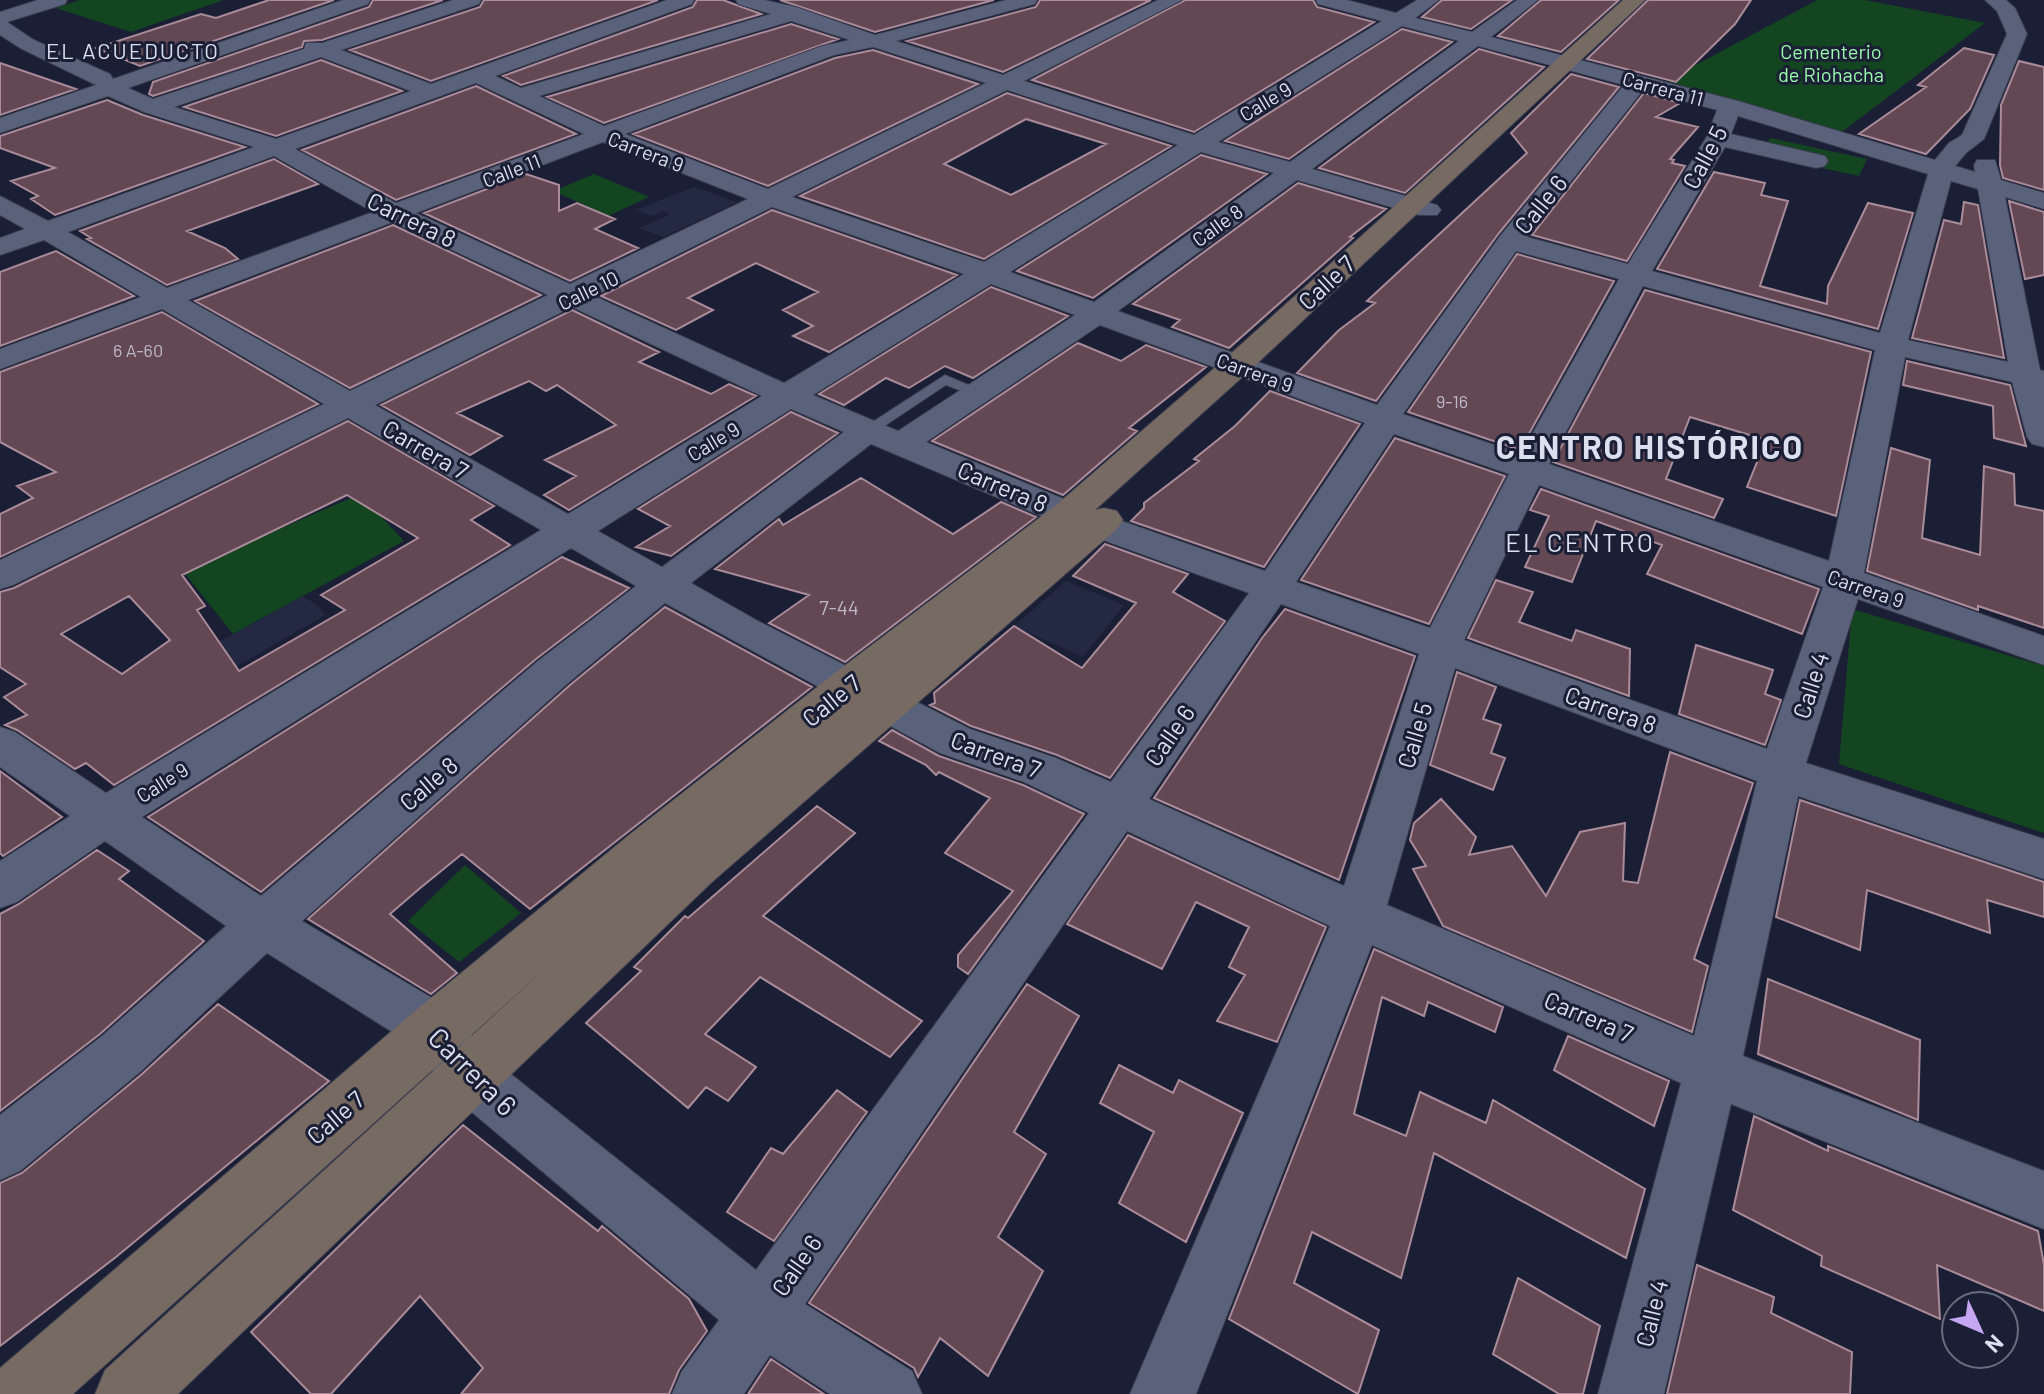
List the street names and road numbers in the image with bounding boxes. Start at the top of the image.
street label: Carrera 11 [1620,66,1706,110]
street label: Calle 9 [1235,76,1295,126]
street label: Calle 5 [1675,120,1733,194]
street label: Carrera 9 [605,126,687,176]
street label: Calle 11 [479,148,543,192]
street label: Calle 6 [1507,169,1573,239]
street label: Carrera 8 [363,185,461,253]
street label: Calle 8 [1187,199,1247,251]
street label: Calle 7 [1292,249,1360,315]
street label: Calle 10 [554,265,622,315]
street label: Carrera 9 [1214,347,1296,397]
street label: Carrera 7 [378,413,474,485]
street label: Calle 9 [683,416,743,466]
street label: Carrera 8 [954,454,1052,518]
street label: Carrera 9 [1825,564,1907,612]
street label: Calle 4 [1786,648,1834,722]
street label: Calle 7 [796,668,866,732]
street label: Carrera 8 [1561,679,1661,739]
street label: Calle 5 [1390,698,1438,772]
street label: Calle 6 [1138,699,1200,771]
street label: Carrera 7 [947,724,1045,784]
street label: Calle 8 [393,750,463,816]
street label: Calle 9 [132,757,192,807]
street label: Carrera 7 [1540,984,1638,1048]
street label: Carrera 6 [422,1020,524,1122]
street label: Calle 7 [300,1084,370,1150]
street label: Calle 6 [765,1229,827,1301]
street label: Calle 4 [1629,1276,1673,1350]

